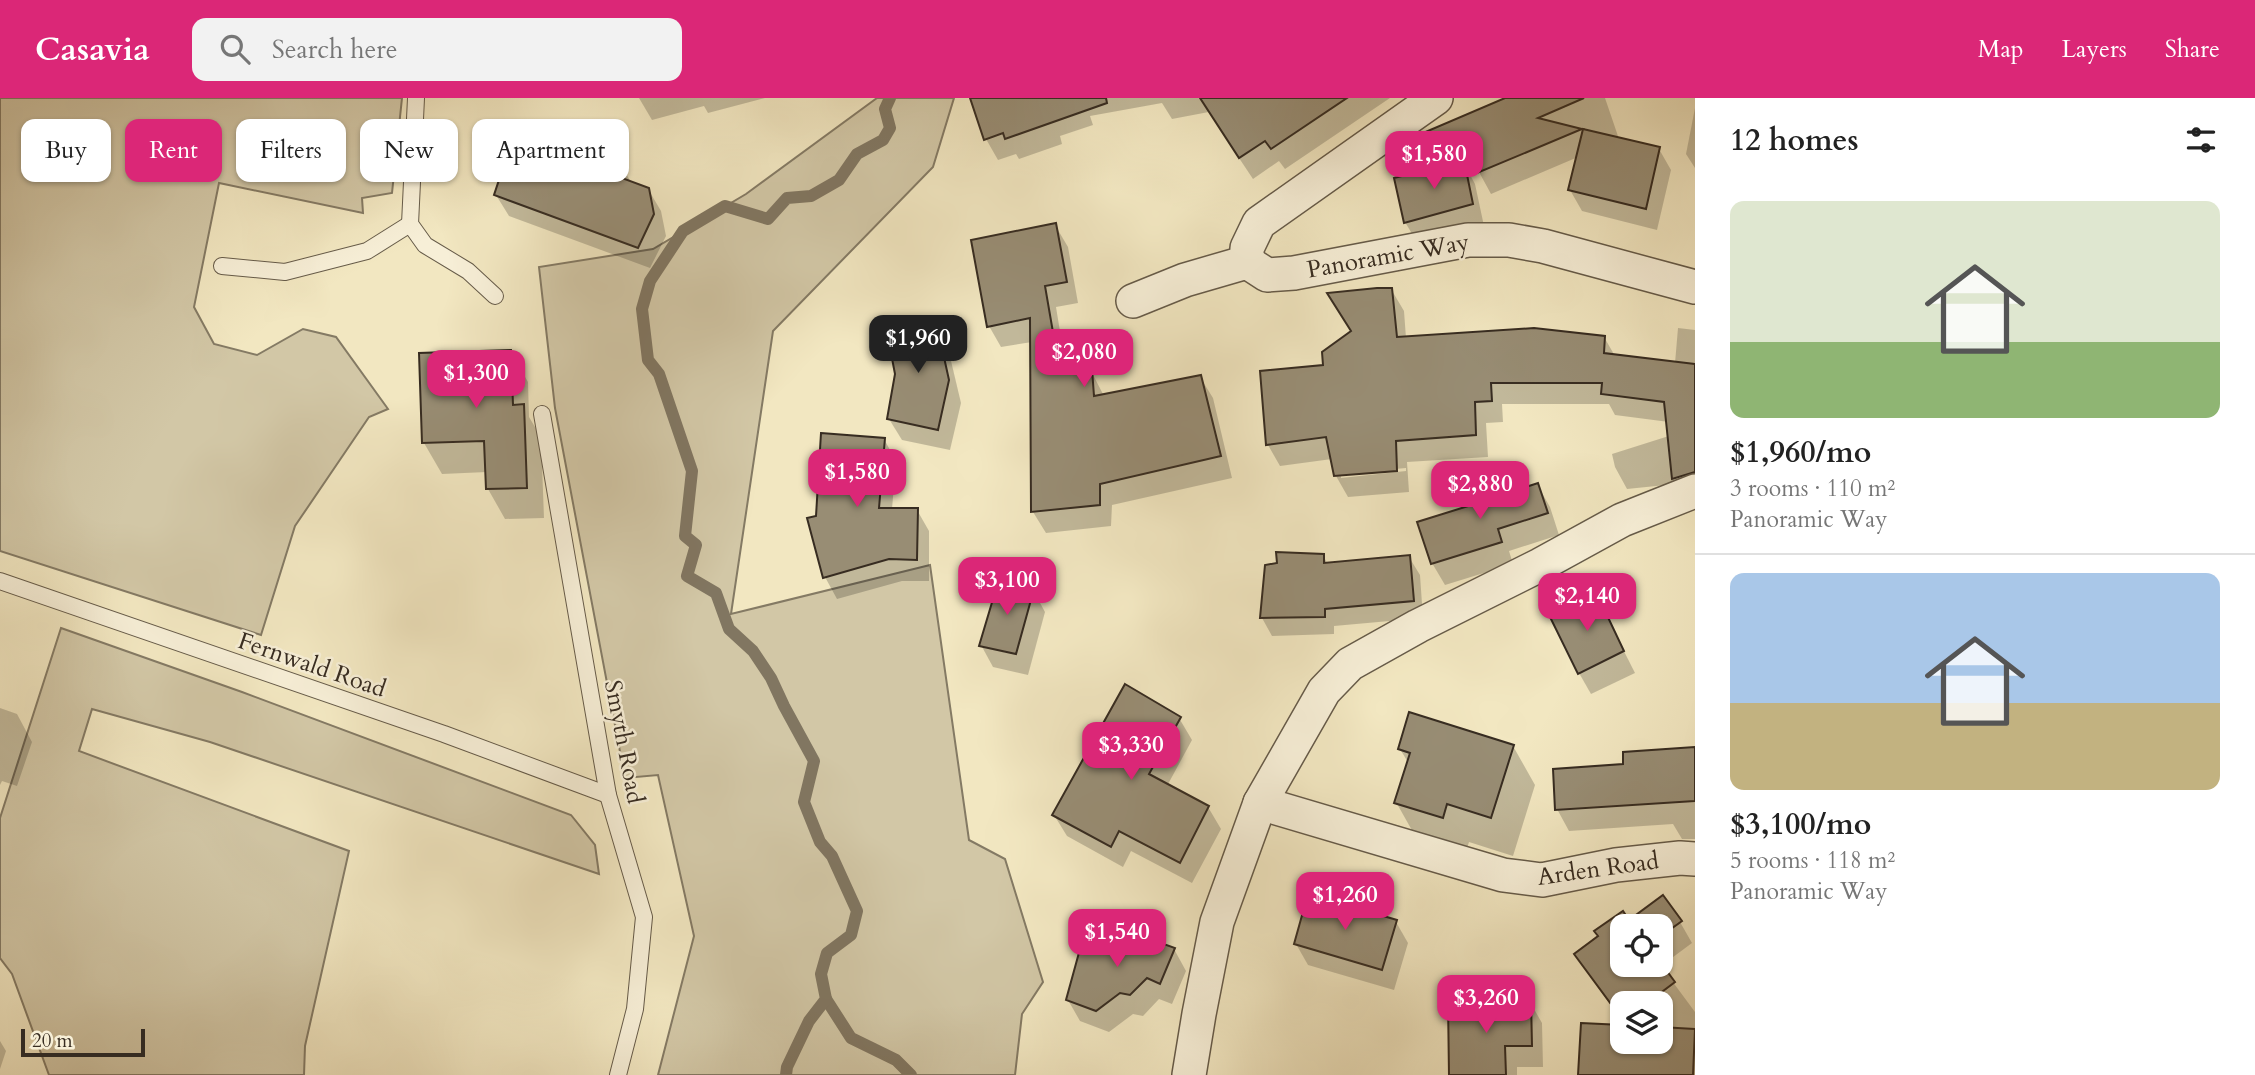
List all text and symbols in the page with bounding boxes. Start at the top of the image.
search box [192,18,682,81]
text: Casavia [35,27,150,72]
icon: search [216,30,254,68]
text: Search here [272,32,398,67]
text: Map [1978,33,2024,66]
text: Layers [2062,33,2127,66]
text: Share [2165,33,2220,66]
chip: Buy [21,119,111,182]
chip: Rent [125,119,222,182]
chip: Filters [236,119,346,182]
chip: New [360,119,458,182]
chip: Apartment [472,119,629,182]
text: 12 homes [1730,120,1859,161]
icon: filters [2182,121,2220,159]
pin: $1,580 [1377,132,1491,191]
text: $1,580 [1401,138,1467,169]
street label: Panoramic Way [1304,225,1472,287]
icon: home [1912,246,2038,372]
pin: $1,960 [861,316,975,375]
text: $1,960 [885,322,951,353]
pin: $2,080 [1027,330,1141,389]
text: $2,080 [1051,336,1117,367]
pin: $1,300 [419,350,533,410]
text: $1,300 [443,357,509,388]
text: $1,960/mo [1730,432,1871,473]
pin: $1,580 [800,450,914,509]
text: $1,580 [824,456,890,487]
pin: $2,880 [1423,462,1537,521]
text: $2,880 [1447,468,1513,499]
text: 3 rooms · 110 m² [1730,473,1895,504]
text: Panoramic Way [1730,504,1887,535]
pin: $3,100 [950,558,1064,617]
text: $3,100 [974,564,1040,595]
pin: $2,140 [1530,574,1644,633]
text: $2,140 [1554,580,1620,611]
icon: home [1912,618,2038,744]
street label: Fernwald Road [234,624,391,706]
street label: Smyth Road [596,678,652,807]
pin: $3,330 [1074,722,1188,782]
text: $3,330 [1098,729,1164,760]
text: $3,100/mo [1730,804,1871,845]
street label: Arden Road [1535,844,1661,894]
text: 5 rooms · 118 m² [1730,845,1895,876]
pin: $1,260 [1288,872,1402,932]
text: Panoramic Way [1730,876,1887,907]
text: $1,260 [1312,879,1378,910]
pin: $1,540 [1060,910,1174,969]
map controls [1610,914,1673,1054]
button: locate [1610,914,1673,977]
text: $1,540 [1084,916,1150,947]
pin: $3,260 [1429,976,1543,1035]
text: $3,260 [1453,982,1519,1013]
button: layers [1610,991,1673,1054]
scale bar [21,1026,145,1058]
text: 20 m [32,1028,73,1054]

